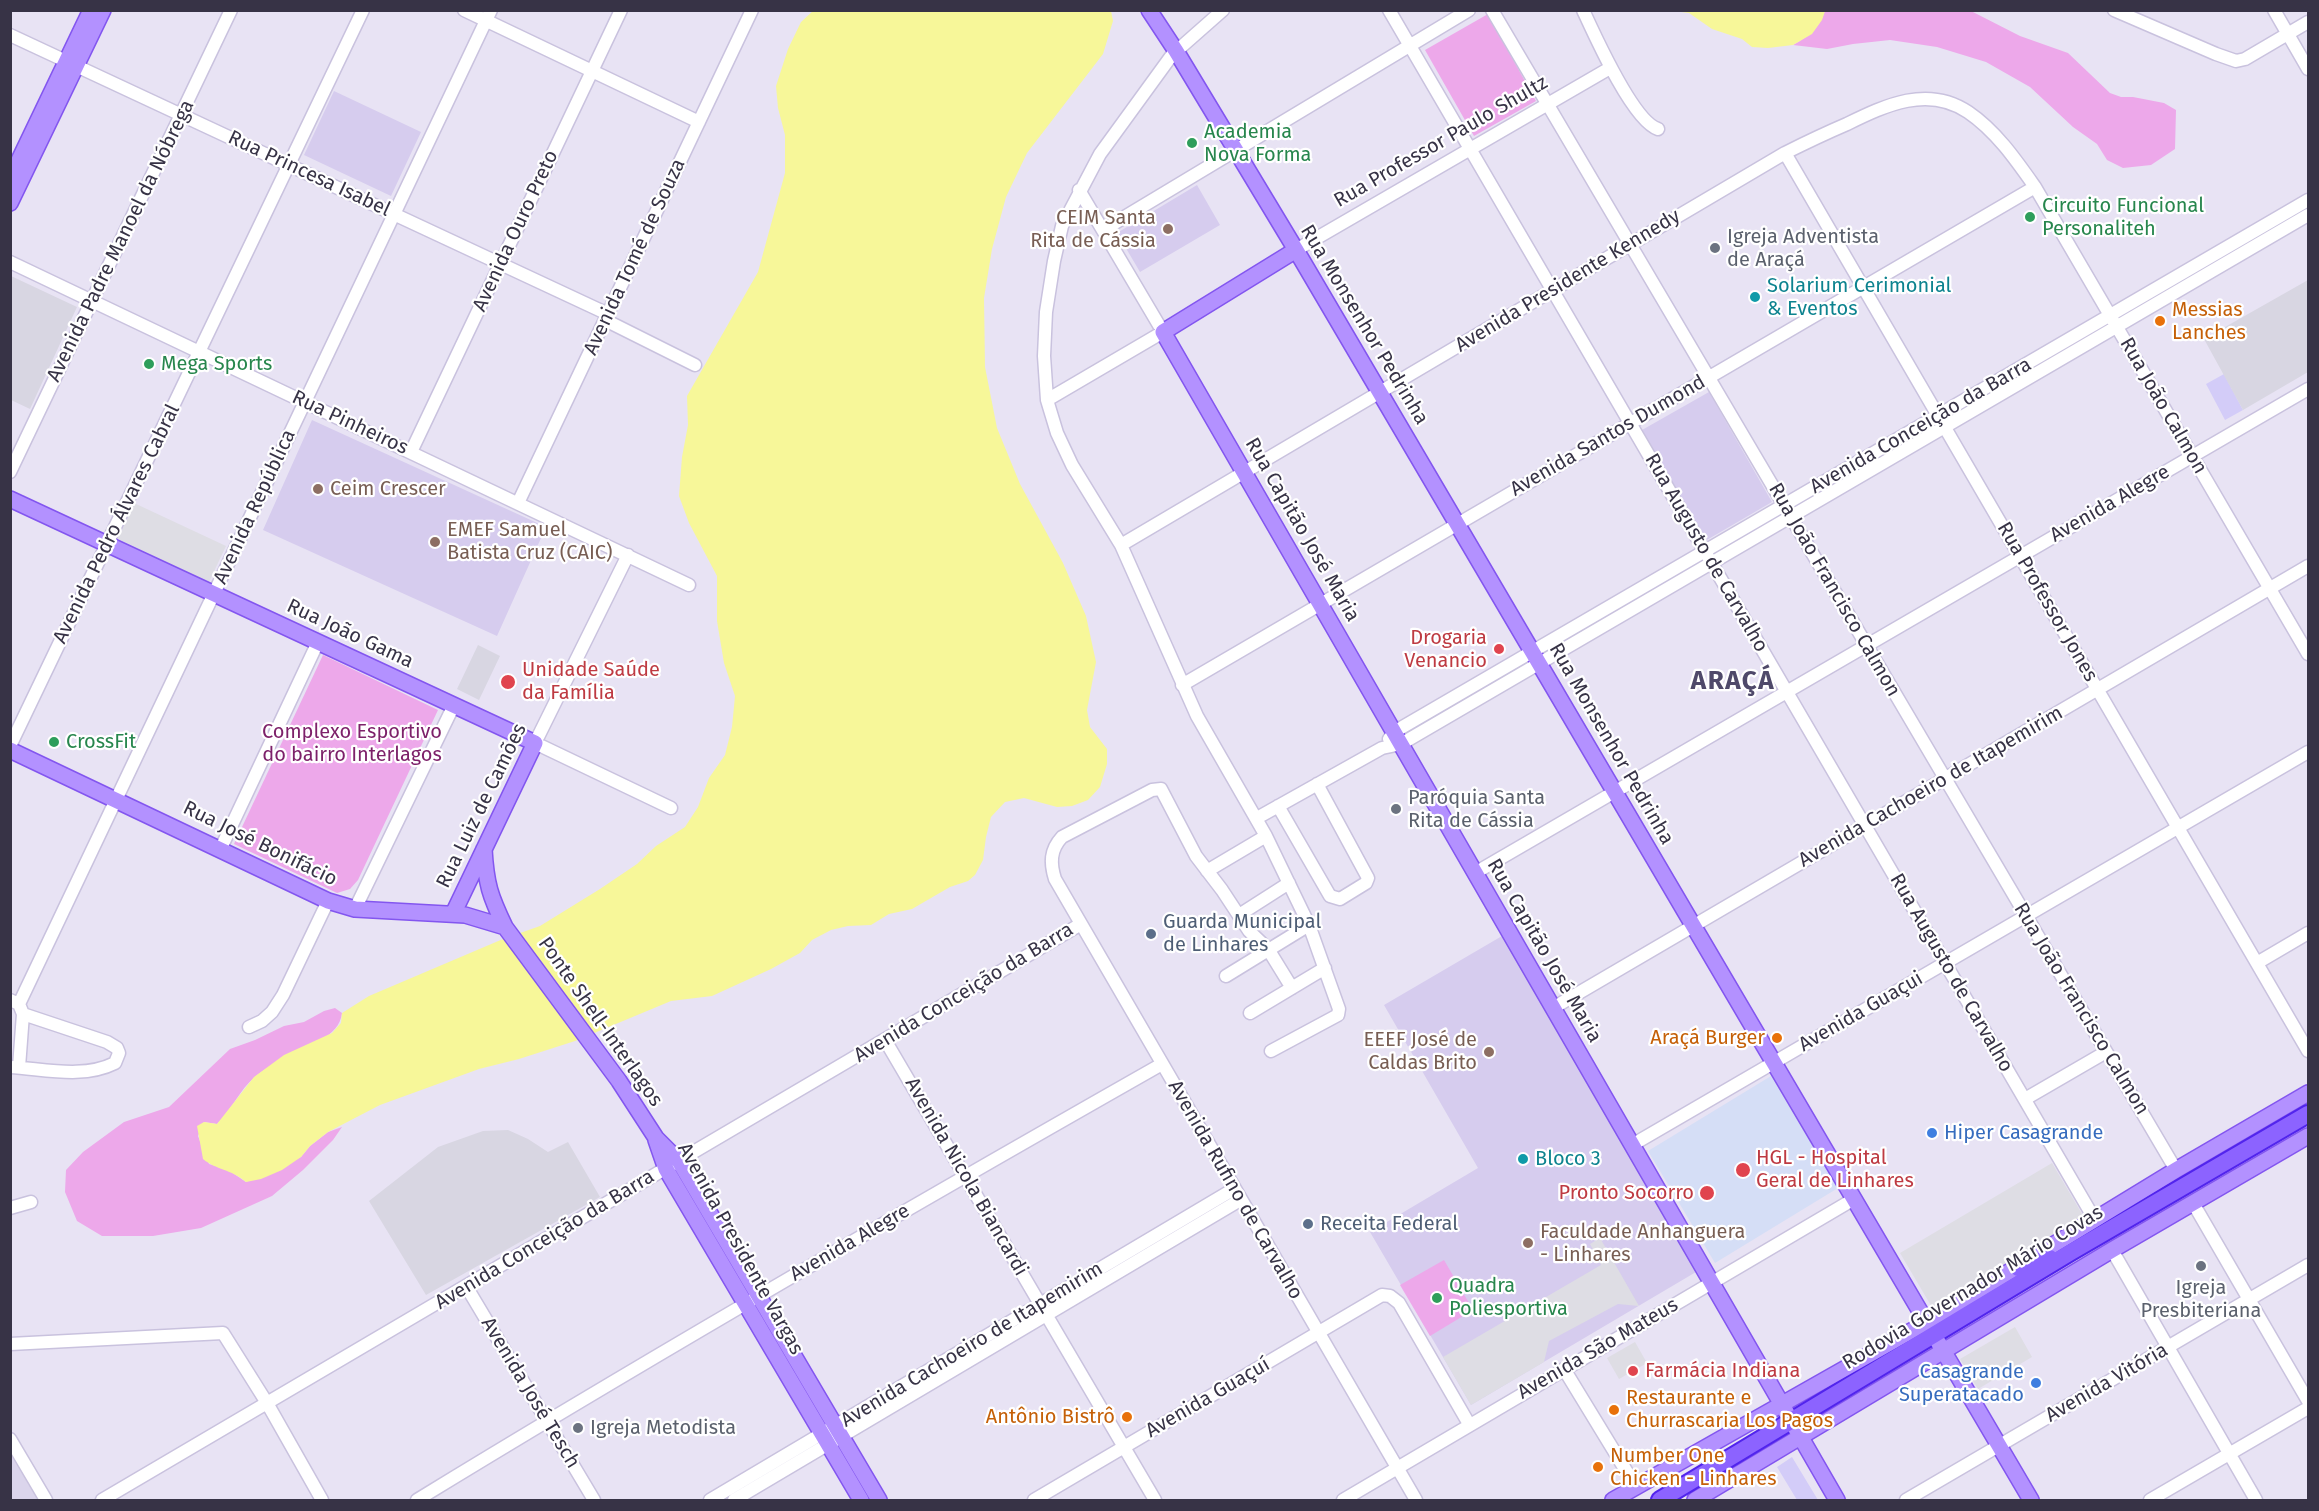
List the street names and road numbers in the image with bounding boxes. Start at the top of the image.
street label: Rua Professor Paulo Shultz [1330,71,1552,213]
street label: Avenida Padre Manoel da Nóbrega [42,96,200,386]
street label: Rua Princesa Isabel [224,126,394,222]
street label: Avenida Ouro Preto [468,147,564,315]
street label: Avenida Tomé de Souza [579,155,691,359]
street label: Avenida Presidente Kennedy [1451,204,1685,358]
street label: Rua Monsenhor Pedrinha [1295,221,1433,429]
street label: Rua João Calmon [2114,334,2212,478]
street label: Avenida Conceição da Barra [1806,353,2036,499]
street label: Avenida Santos Dumond [1506,370,1710,502]
street label: Rua Pinheiros [288,386,412,460]
street label: Avenida Pedro Álvares Cabral [49,401,185,647]
street label: Avenida República [209,426,301,588]
street label: Rua Capitão José Maria [1240,434,1364,626]
street label: Rua Augusto de Carvalho [1639,449,1773,657]
street label: Avenida Alegre [2046,460,2174,548]
street label: Rua João Francisco Calmon [1763,479,1905,701]
street label: Rua Professor Jones [1992,518,2102,686]
street label: Rua João Gama [283,594,417,674]
street label: Rua Monsenhor Pedrinha [1543,639,1679,849]
street label: Avenida Cachoeiro de Itapemirim [1795,701,2067,873]
street label: Rua Luiz de Camões [432,720,532,892]
street label: Rua José Bonifácio [179,796,341,892]
street label: Rua Capitão José Maria [1482,855,1606,1047]
street label: Rua Augusto de Carvalho [1884,869,2018,1077]
street label: Rua João Francisco Calmon [2008,899,2154,1119]
street label: Avenida Conceição da Barra [850,918,1078,1068]
street label: Ponte Shell-Interlagos [532,933,668,1111]
street label: Avenida Guaçui [1795,967,1927,1057]
street label: Avenida Nicola Biancardi [899,1074,1033,1280]
street label: Avenida Rufino de Carvalho [1162,1076,1308,1304]
street label: Avenida Presidente Vargas [672,1139,808,1359]
street label: Avenida Conceição da Barra [431,1165,659,1315]
street label: Avenida Alegre [786,1199,914,1287]
street label: Rodovia Governador Mário Covas [1839,1201,2107,1375]
street label: Avenida Cachoeiro de Itapemirim [837,1257,1107,1433]
street label: Avenida São Mateus [1513,1293,1683,1405]
street label: Avenida José Tesch [475,1313,585,1473]
street label: Avenida Vitória [2042,1338,2172,1428]
street label: Avenida Guaçuí [1142,1353,1274,1443]

